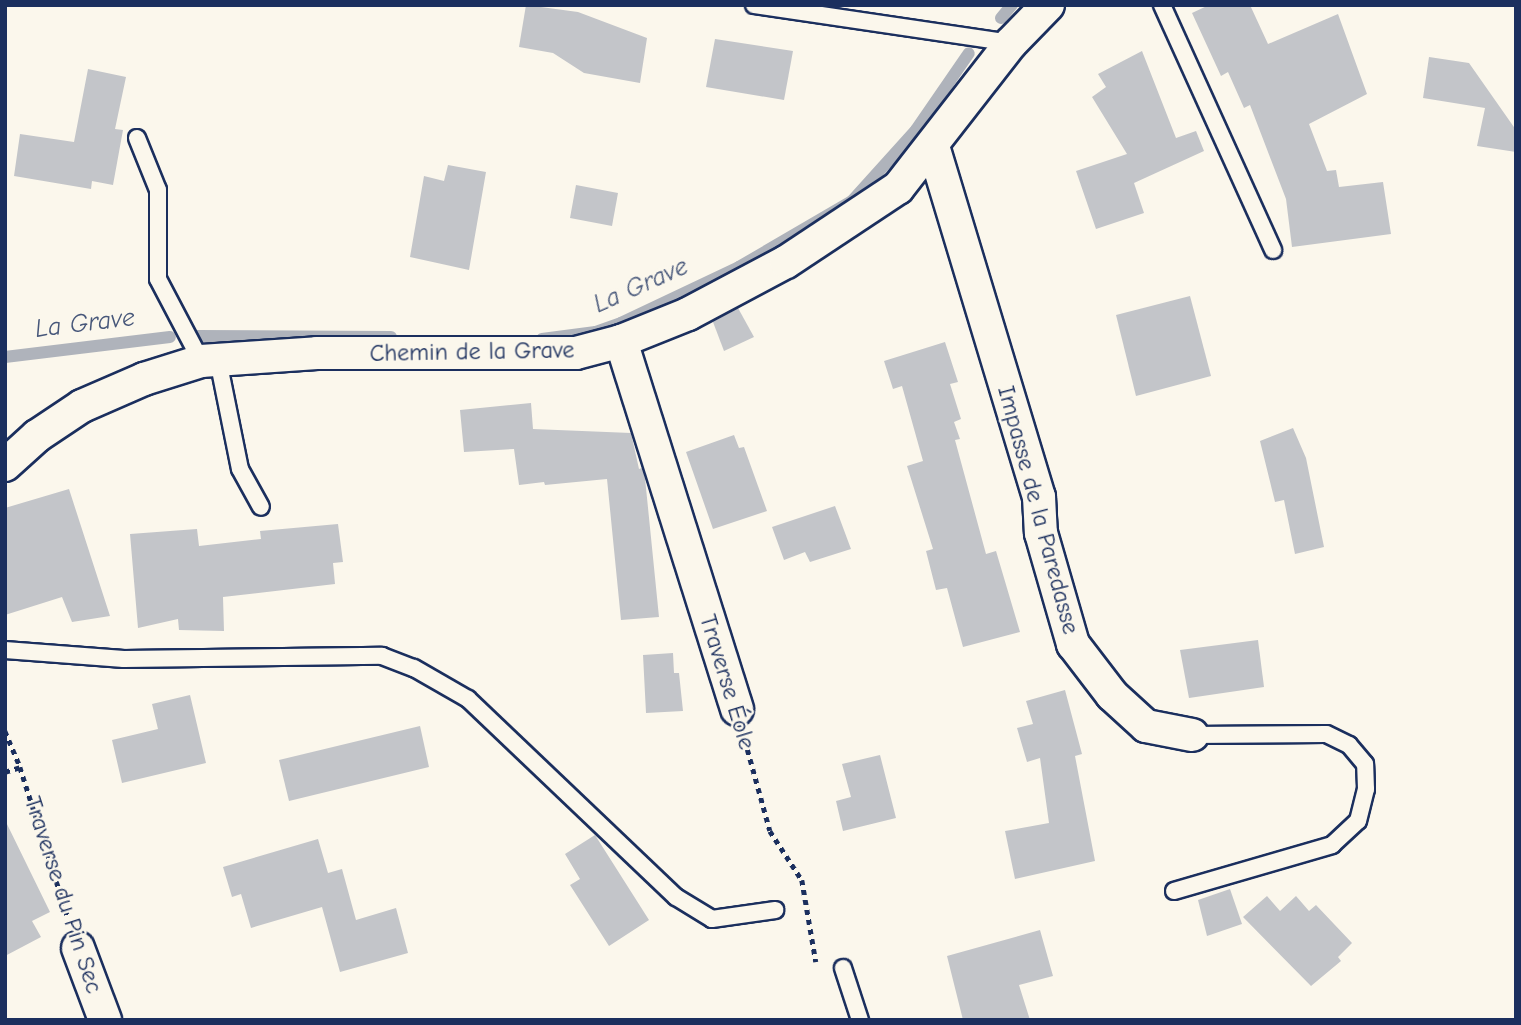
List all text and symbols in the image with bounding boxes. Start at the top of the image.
water label: La Grave [589,251,693,321]
water label: La Grave [33,302,137,346]
street label: Chemin de la Grave [369,336,575,368]
street label: Impasse de la Paredasse [991,383,1085,637]
street label: Traverse Éole [693,611,761,753]
street label: Traverse du Pin Sec [18,793,108,997]

